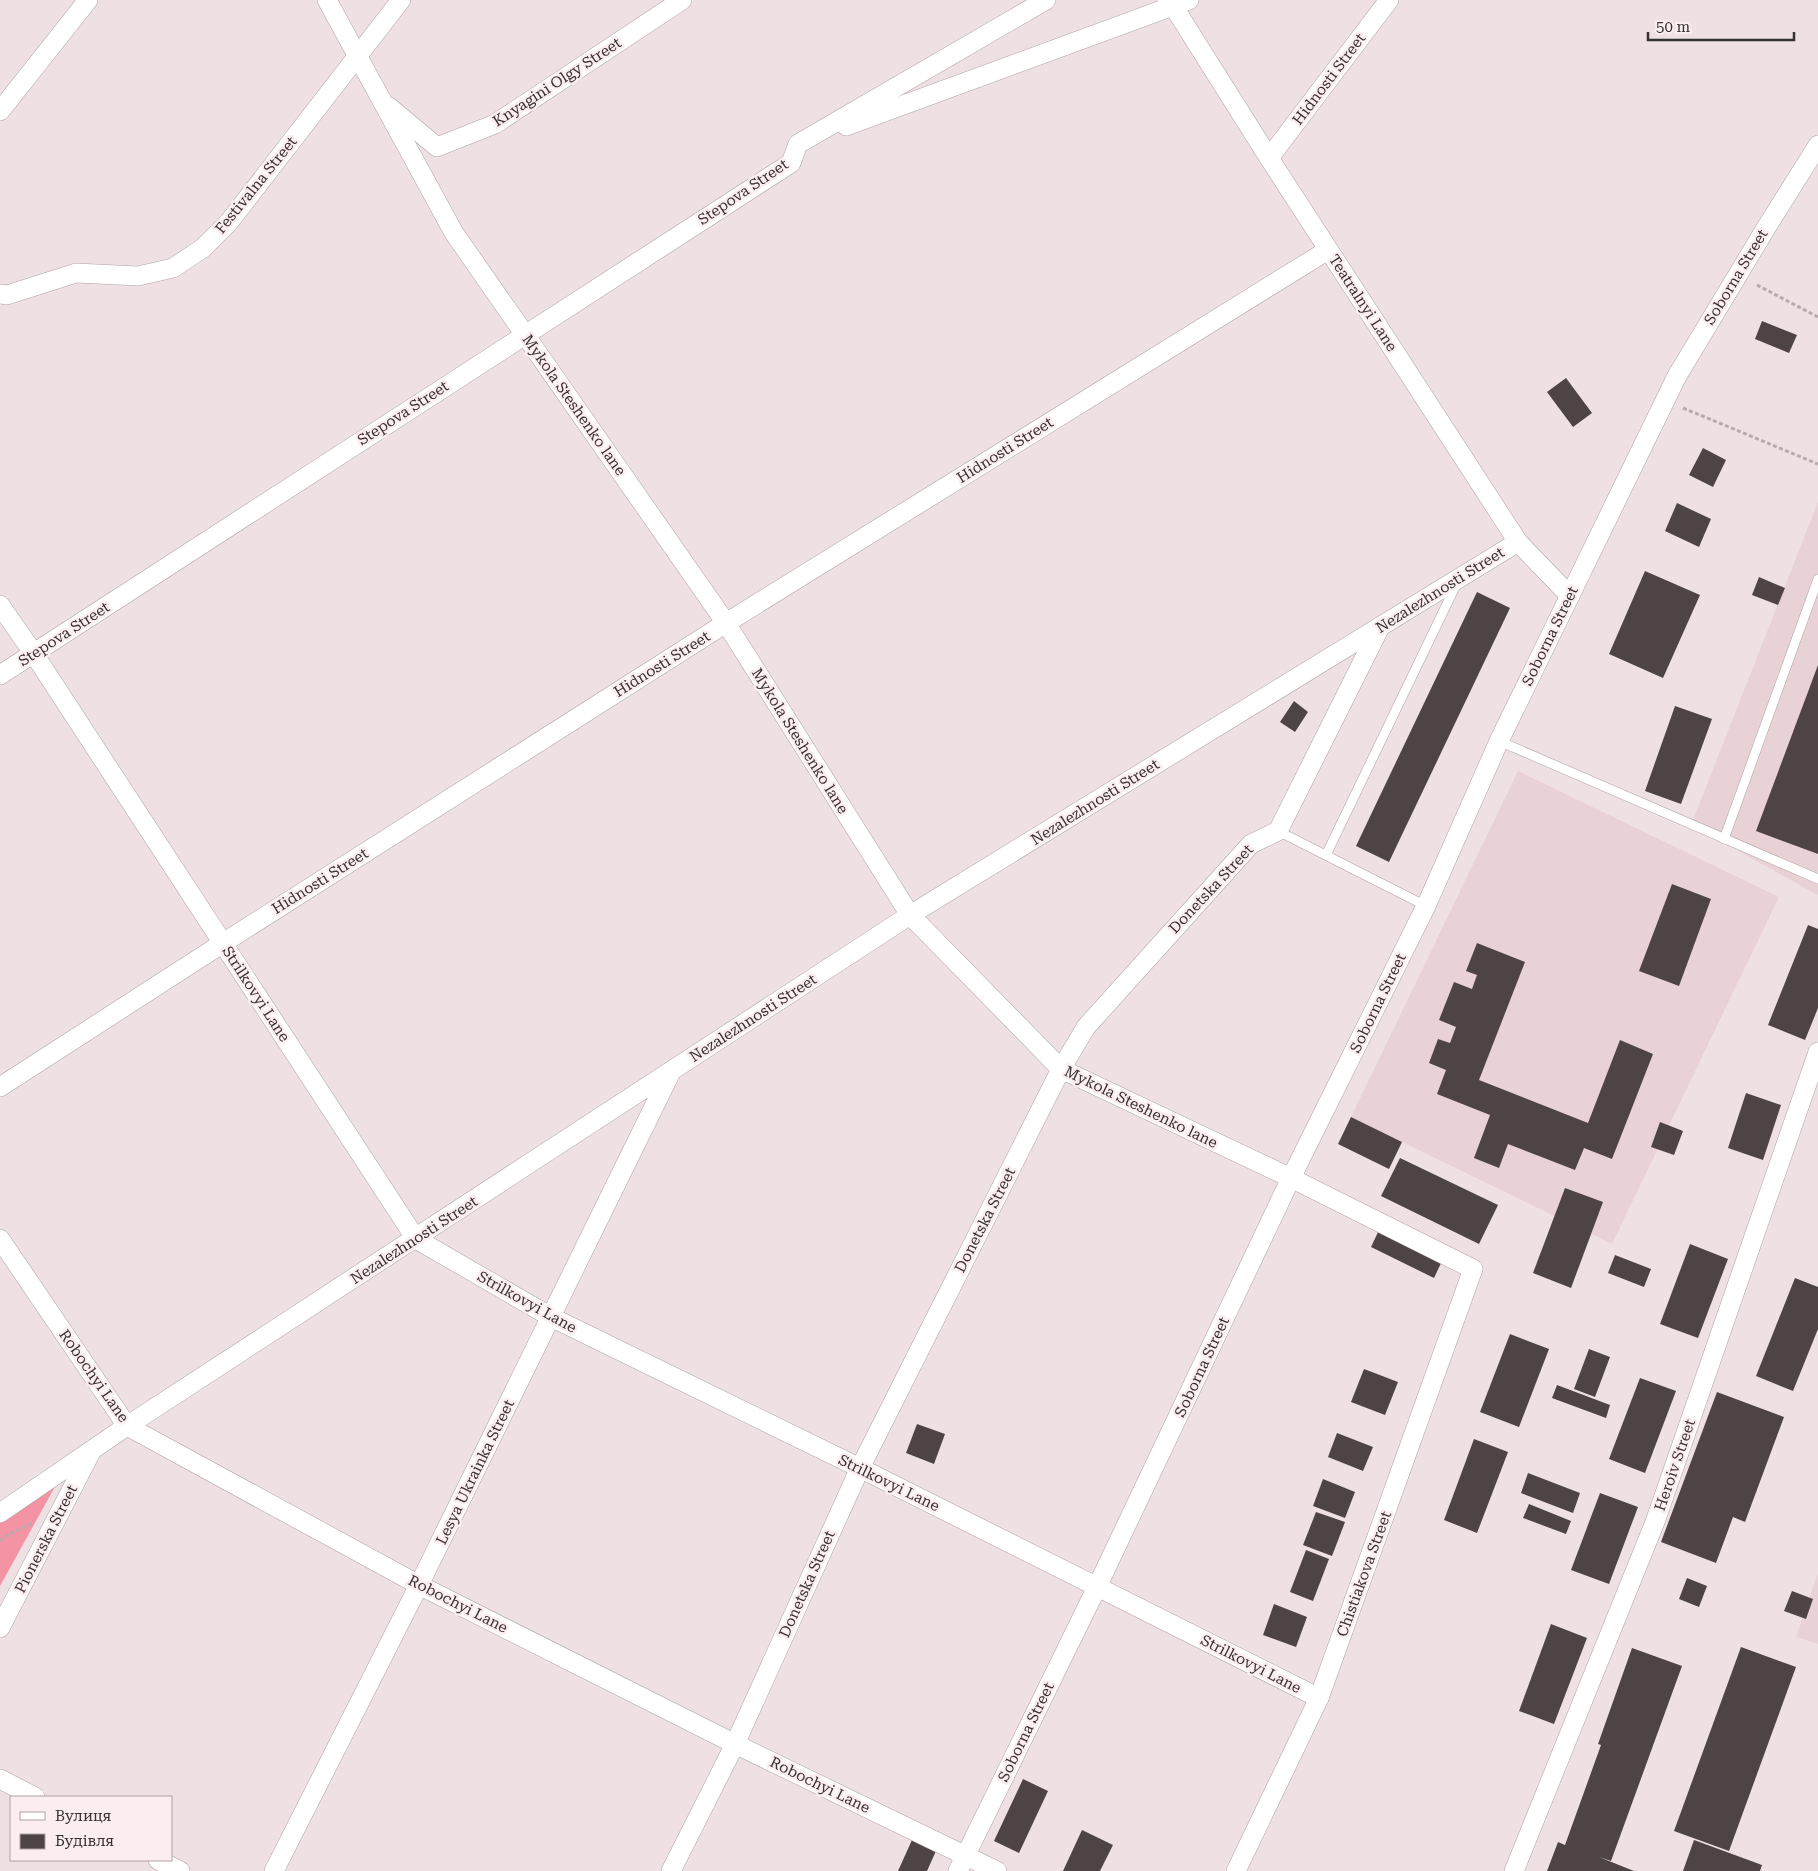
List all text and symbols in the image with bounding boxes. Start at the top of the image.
scale bar [1648,10,1794,42]
text: 50 m [1656,18,1691,36]
street label: Hidnosti Street [1289,29,1370,128]
street label: Knyagini Olgy Street [489,33,625,130]
street label: Festivalna Street [211,132,301,237]
street label: Stepova Street [694,155,792,229]
street label: Soborna Street [1700,226,1772,328]
street label: Teatralnyi Lane [1325,251,1401,355]
street label: Mykola Steshenko lane [518,331,630,479]
street label: Stepova Street [354,377,452,449]
street label: Hidnosti Street [954,413,1057,487]
street label: Nezalezhnosti Street [1373,543,1508,637]
street label: Soborna Street [1518,583,1582,689]
street label: Stepova Street [15,598,113,670]
street label: Hidnosti Street [611,627,714,701]
street label: Mykola Steshenko lane [748,665,852,817]
street label: Nezalezhnosti Street [1028,755,1163,849]
street label: Donetska Street [1165,840,1257,937]
street label: Hidnosti Street [269,844,372,918]
street label: Strilkovyi Lane [218,943,294,1045]
street label: Soborna Street [1346,950,1410,1056]
street label: Nezalezhnosti Street [686,970,820,1066]
street label: Mykola Steshenko lane [1062,1062,1220,1152]
street label: Donetska Street [951,1164,1019,1276]
street label: Nezalezhnosti Street [347,1192,481,1288]
street label: Strilkovyi Lane [474,1267,580,1337]
street label: Soborna Street [1171,1314,1233,1420]
street label: Robochyi Lane [55,1326,133,1426]
street label: Lesya Ukrainka Street [432,1396,518,1547]
street label: Heroiv Street [1651,1416,1699,1513]
street label: Strilkovyi Lane [835,1451,943,1515]
street label: Pionerska Street [11,1482,81,1596]
street label: Chistiakova Street [1333,1508,1395,1639]
street label: Donetska Street [775,1527,839,1640]
street label: Robochyi Lane [405,1571,511,1637]
street label: Strilkovyi Lane [1198,1631,1304,1697]
street label: Soborna Street [994,1679,1058,1785]
street label: Robochyi Lane [767,1753,873,1817]
legend [10,1796,172,1861]
text: Вулиця [55,1807,111,1825]
text: Будівля [55,1832,114,1850]

